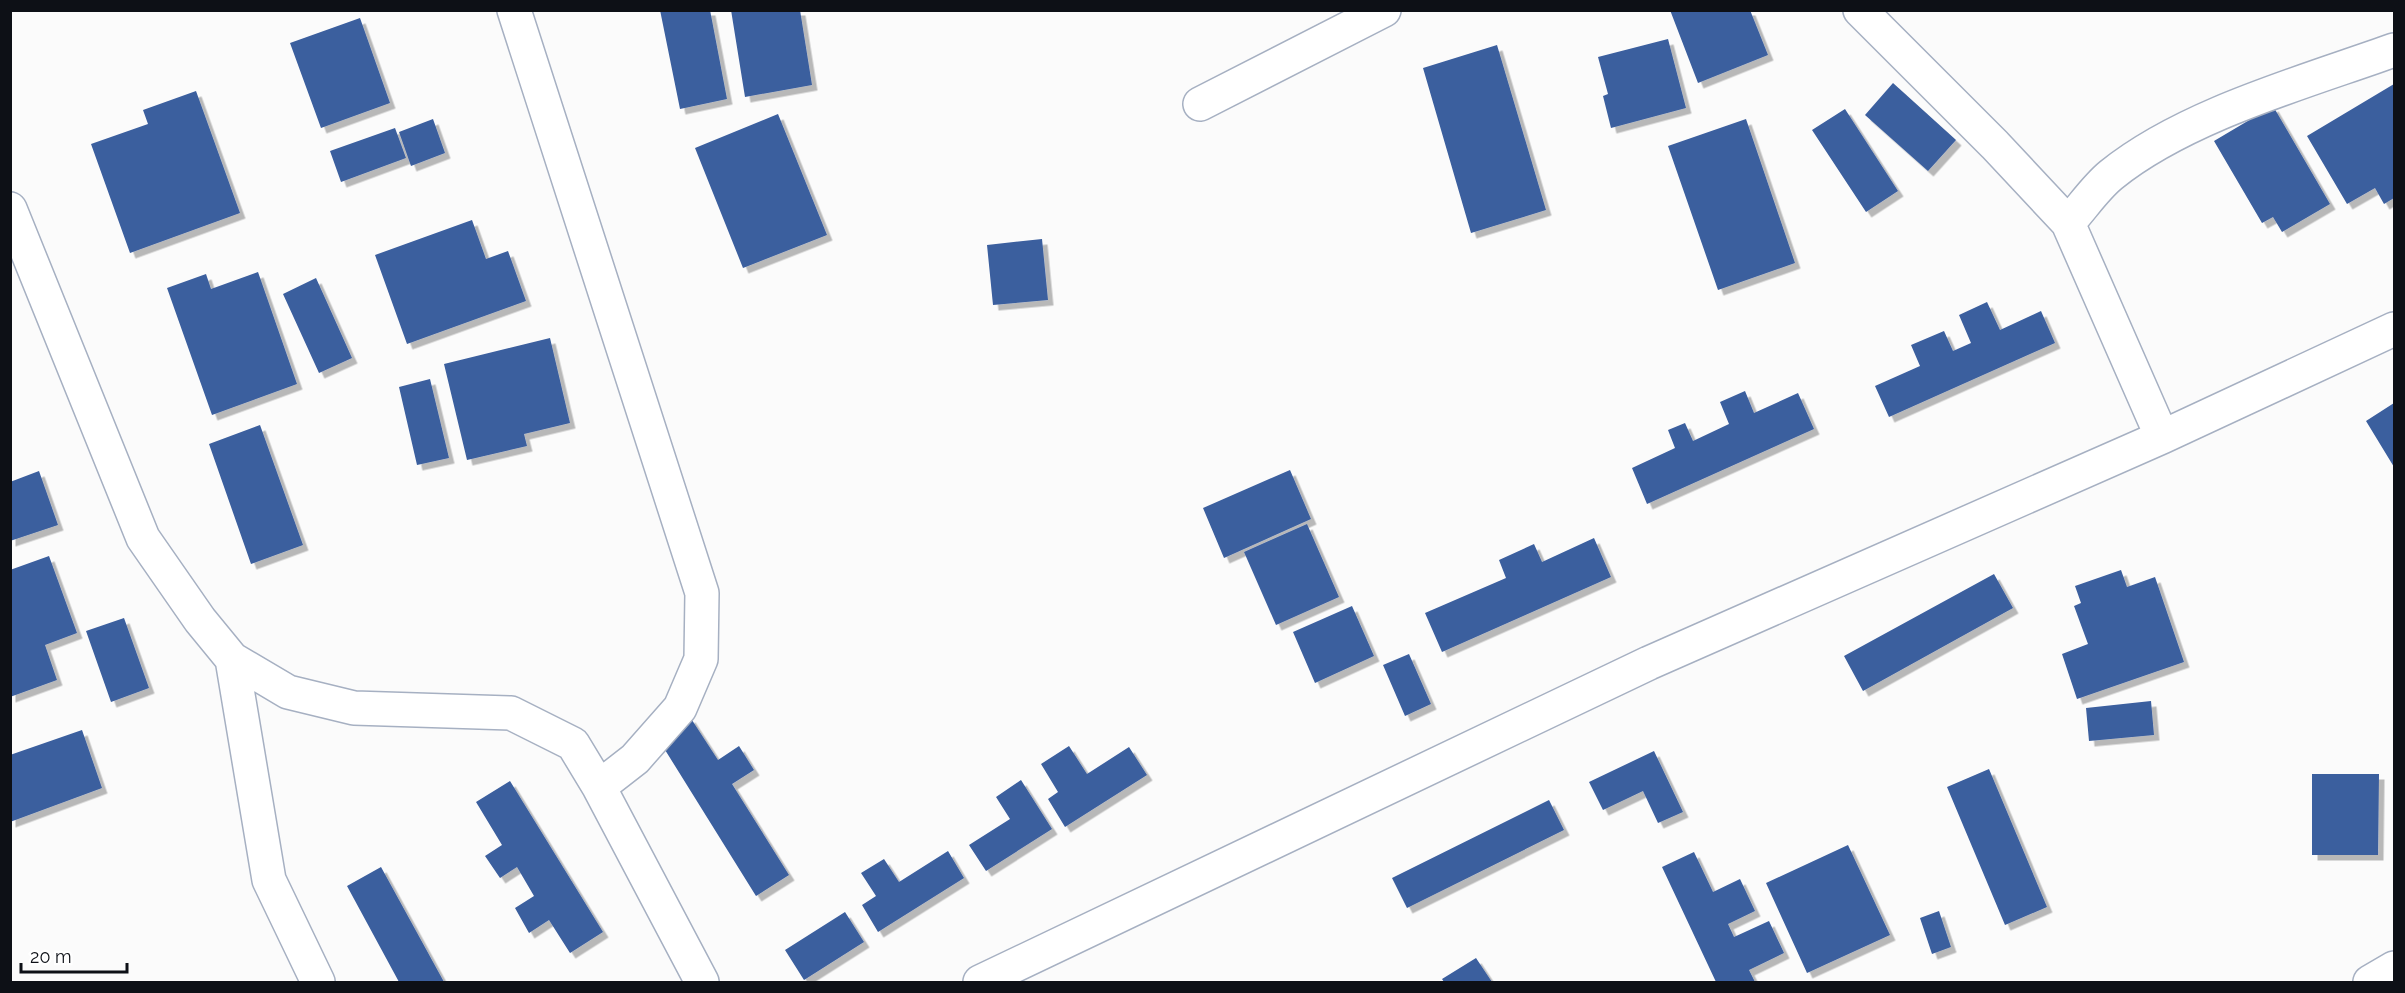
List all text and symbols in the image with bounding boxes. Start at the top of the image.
scale bar [21,936,128,974]
text: 20 m [30,946,72,967]

